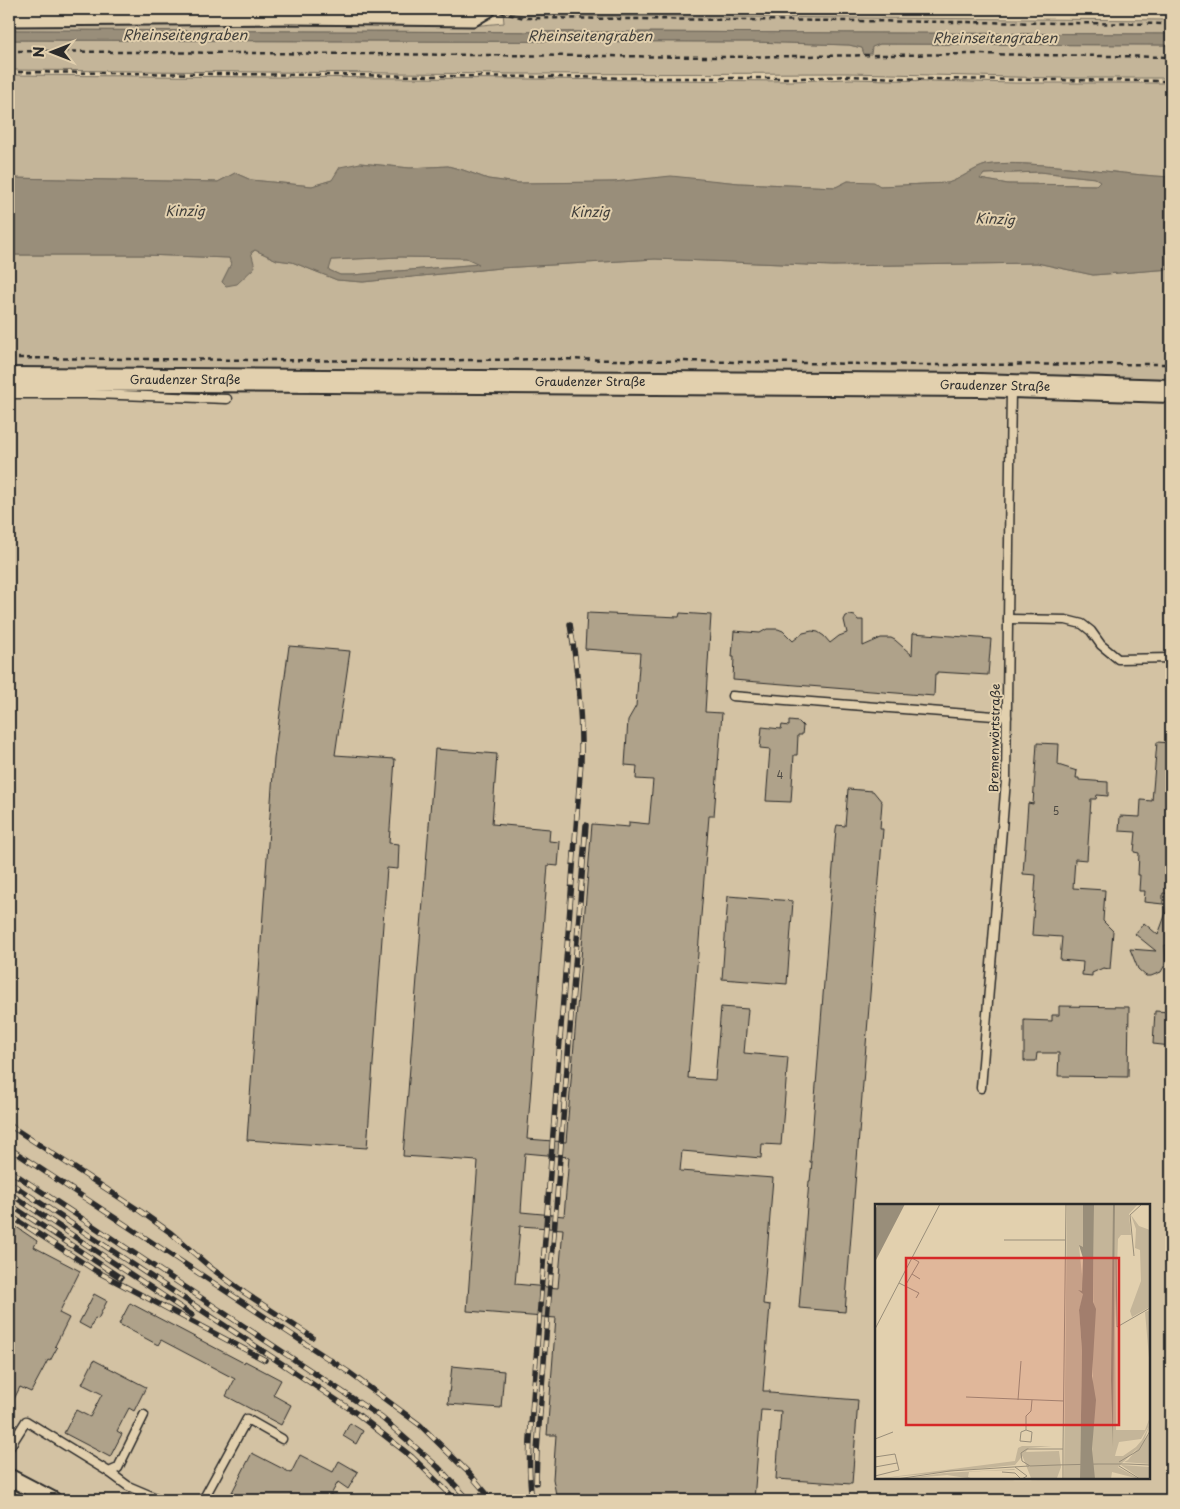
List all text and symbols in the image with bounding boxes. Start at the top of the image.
water label: Rheinseitengraben [123,24,249,45]
water label: Rheinseitengraben [528,25,654,46]
water label: Rheinseitengraben [933,27,1059,48]
north arrow [28,28,78,78]
text: N [28,46,49,58]
water label: Kinzig [165,200,206,221]
water label: Kinzig [570,201,611,222]
water label: Kinzig [975,207,1016,230]
street label: Graudenzer Straße [130,370,240,388]
street label: Graudenzer Straße [535,372,645,390]
street label: Graudenzer Straße [940,375,1050,395]
street label: Bremenwörtstraße [984,683,1004,793]
house number: 4 [777,767,784,782]
house number: 5 [1053,803,1059,818]
inset map [875,1204,1150,1479]

